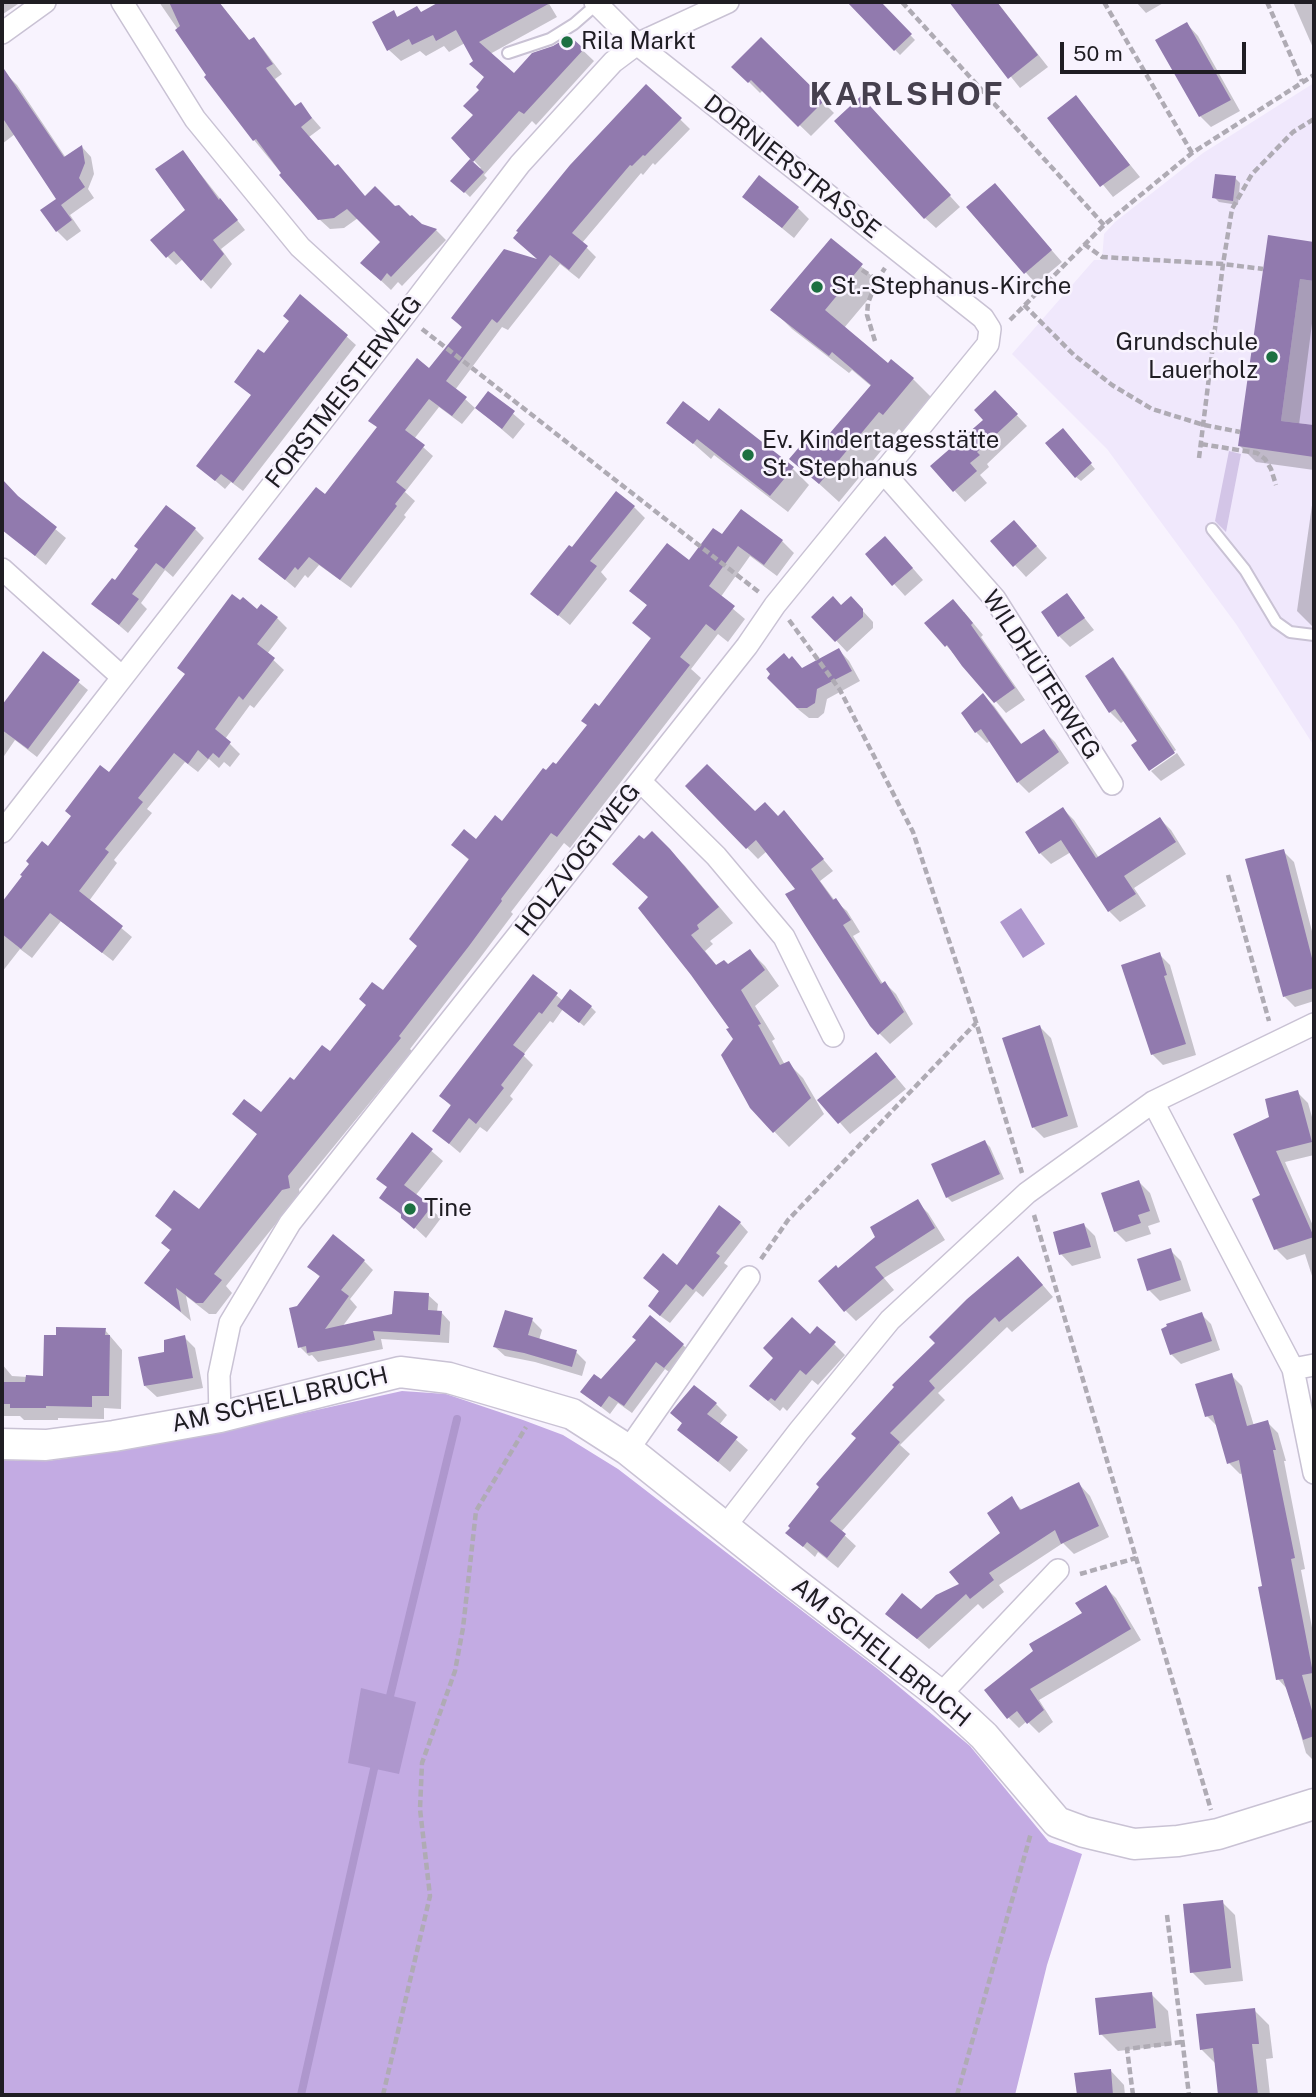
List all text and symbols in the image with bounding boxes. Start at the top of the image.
place label: Rila Markt [581,28,696,56]
scale bar [1064,28,1250,72]
marker: Rila Markt [559,34,575,50]
text: 50 m [1073,41,1123,66]
district label: KARLSHOF [810,76,1004,114]
street label: DORNIERSTRASSE [698,89,886,245]
place label: St.-Stephanus-Kirche [831,273,1071,301]
marker: St.-Stephanus-Kirche [809,279,825,295]
street label: FORSTMEISTERWEG [260,290,428,494]
place label: Grundschule Lauerholz [1116,329,1258,385]
marker: Grundschule Lauerholz [1264,349,1280,365]
place label: Ev. Kindertagesstätte St. Stephanus [762,427,999,483]
marker: Ev. Kindertagesstätte St. Stephanus [740,447,756,463]
street label: WILDHÜTERWEG [976,585,1106,765]
street label: HOLZVOGTWEG [509,778,647,942]
place label: Tine [424,1195,472,1223]
marker: Tine [402,1201,418,1217]
street label: AM SCHELLBRUCH [169,1361,391,1439]
street label: AM SCHELLBRUCH [786,1572,976,1734]

